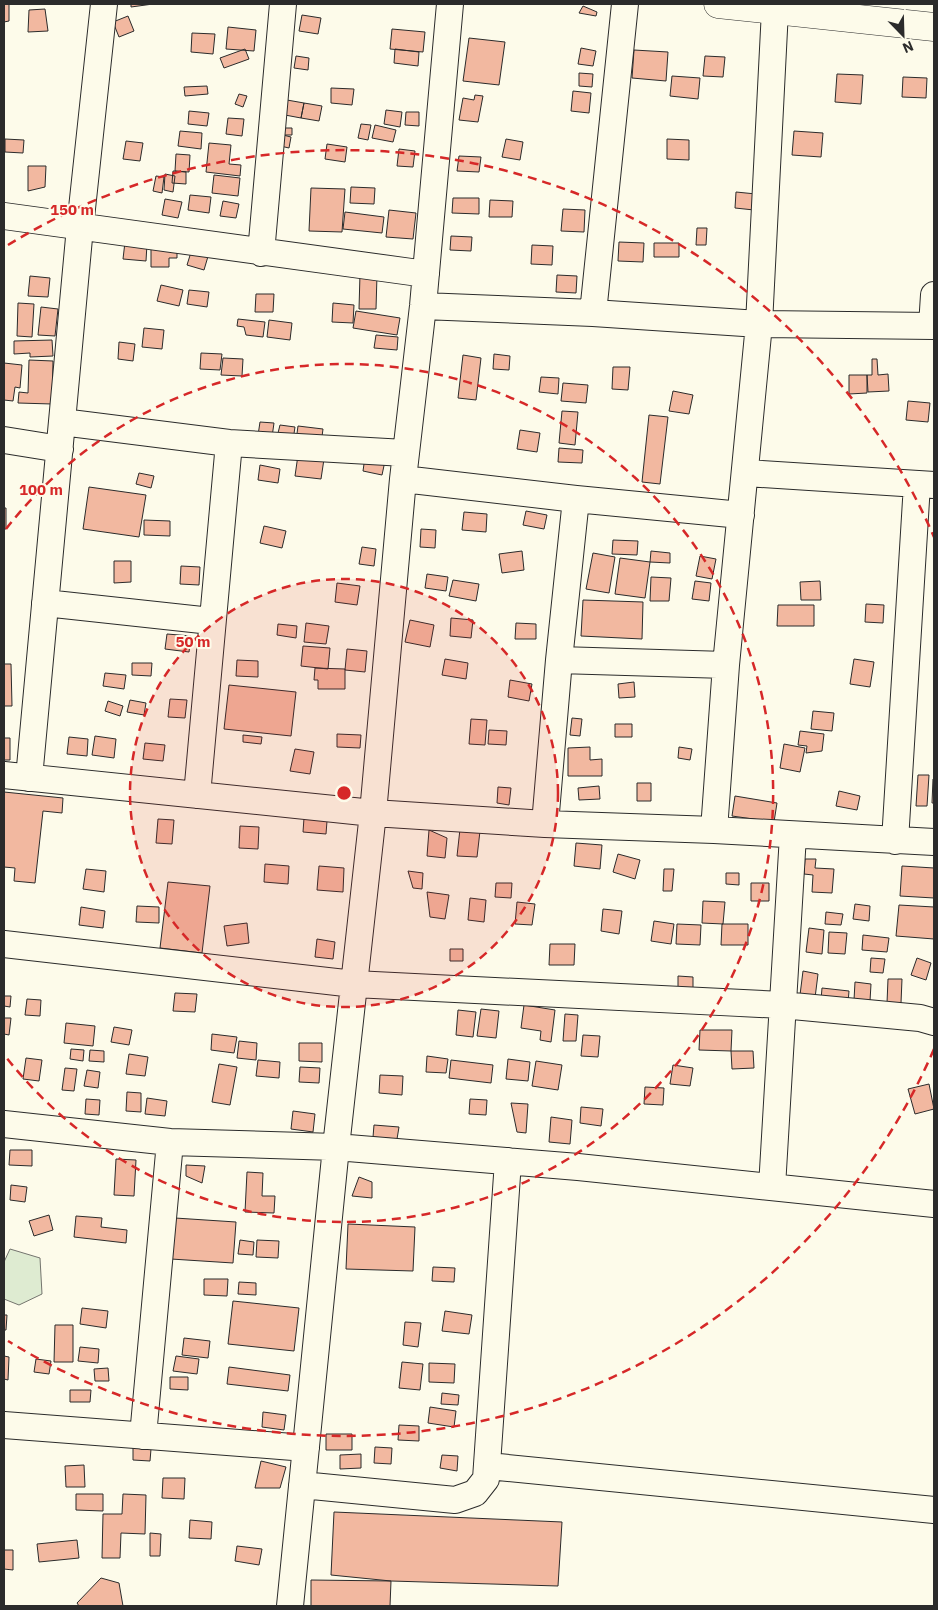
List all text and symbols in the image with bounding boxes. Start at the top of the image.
north arrow [878,10,928,60]
text: N [900,37,916,57]
text: 150 m [50,200,94,219]
text: 100 m [19,480,63,499]
text: 50 m [176,632,210,651]
centre of rings [335,784,353,802]

